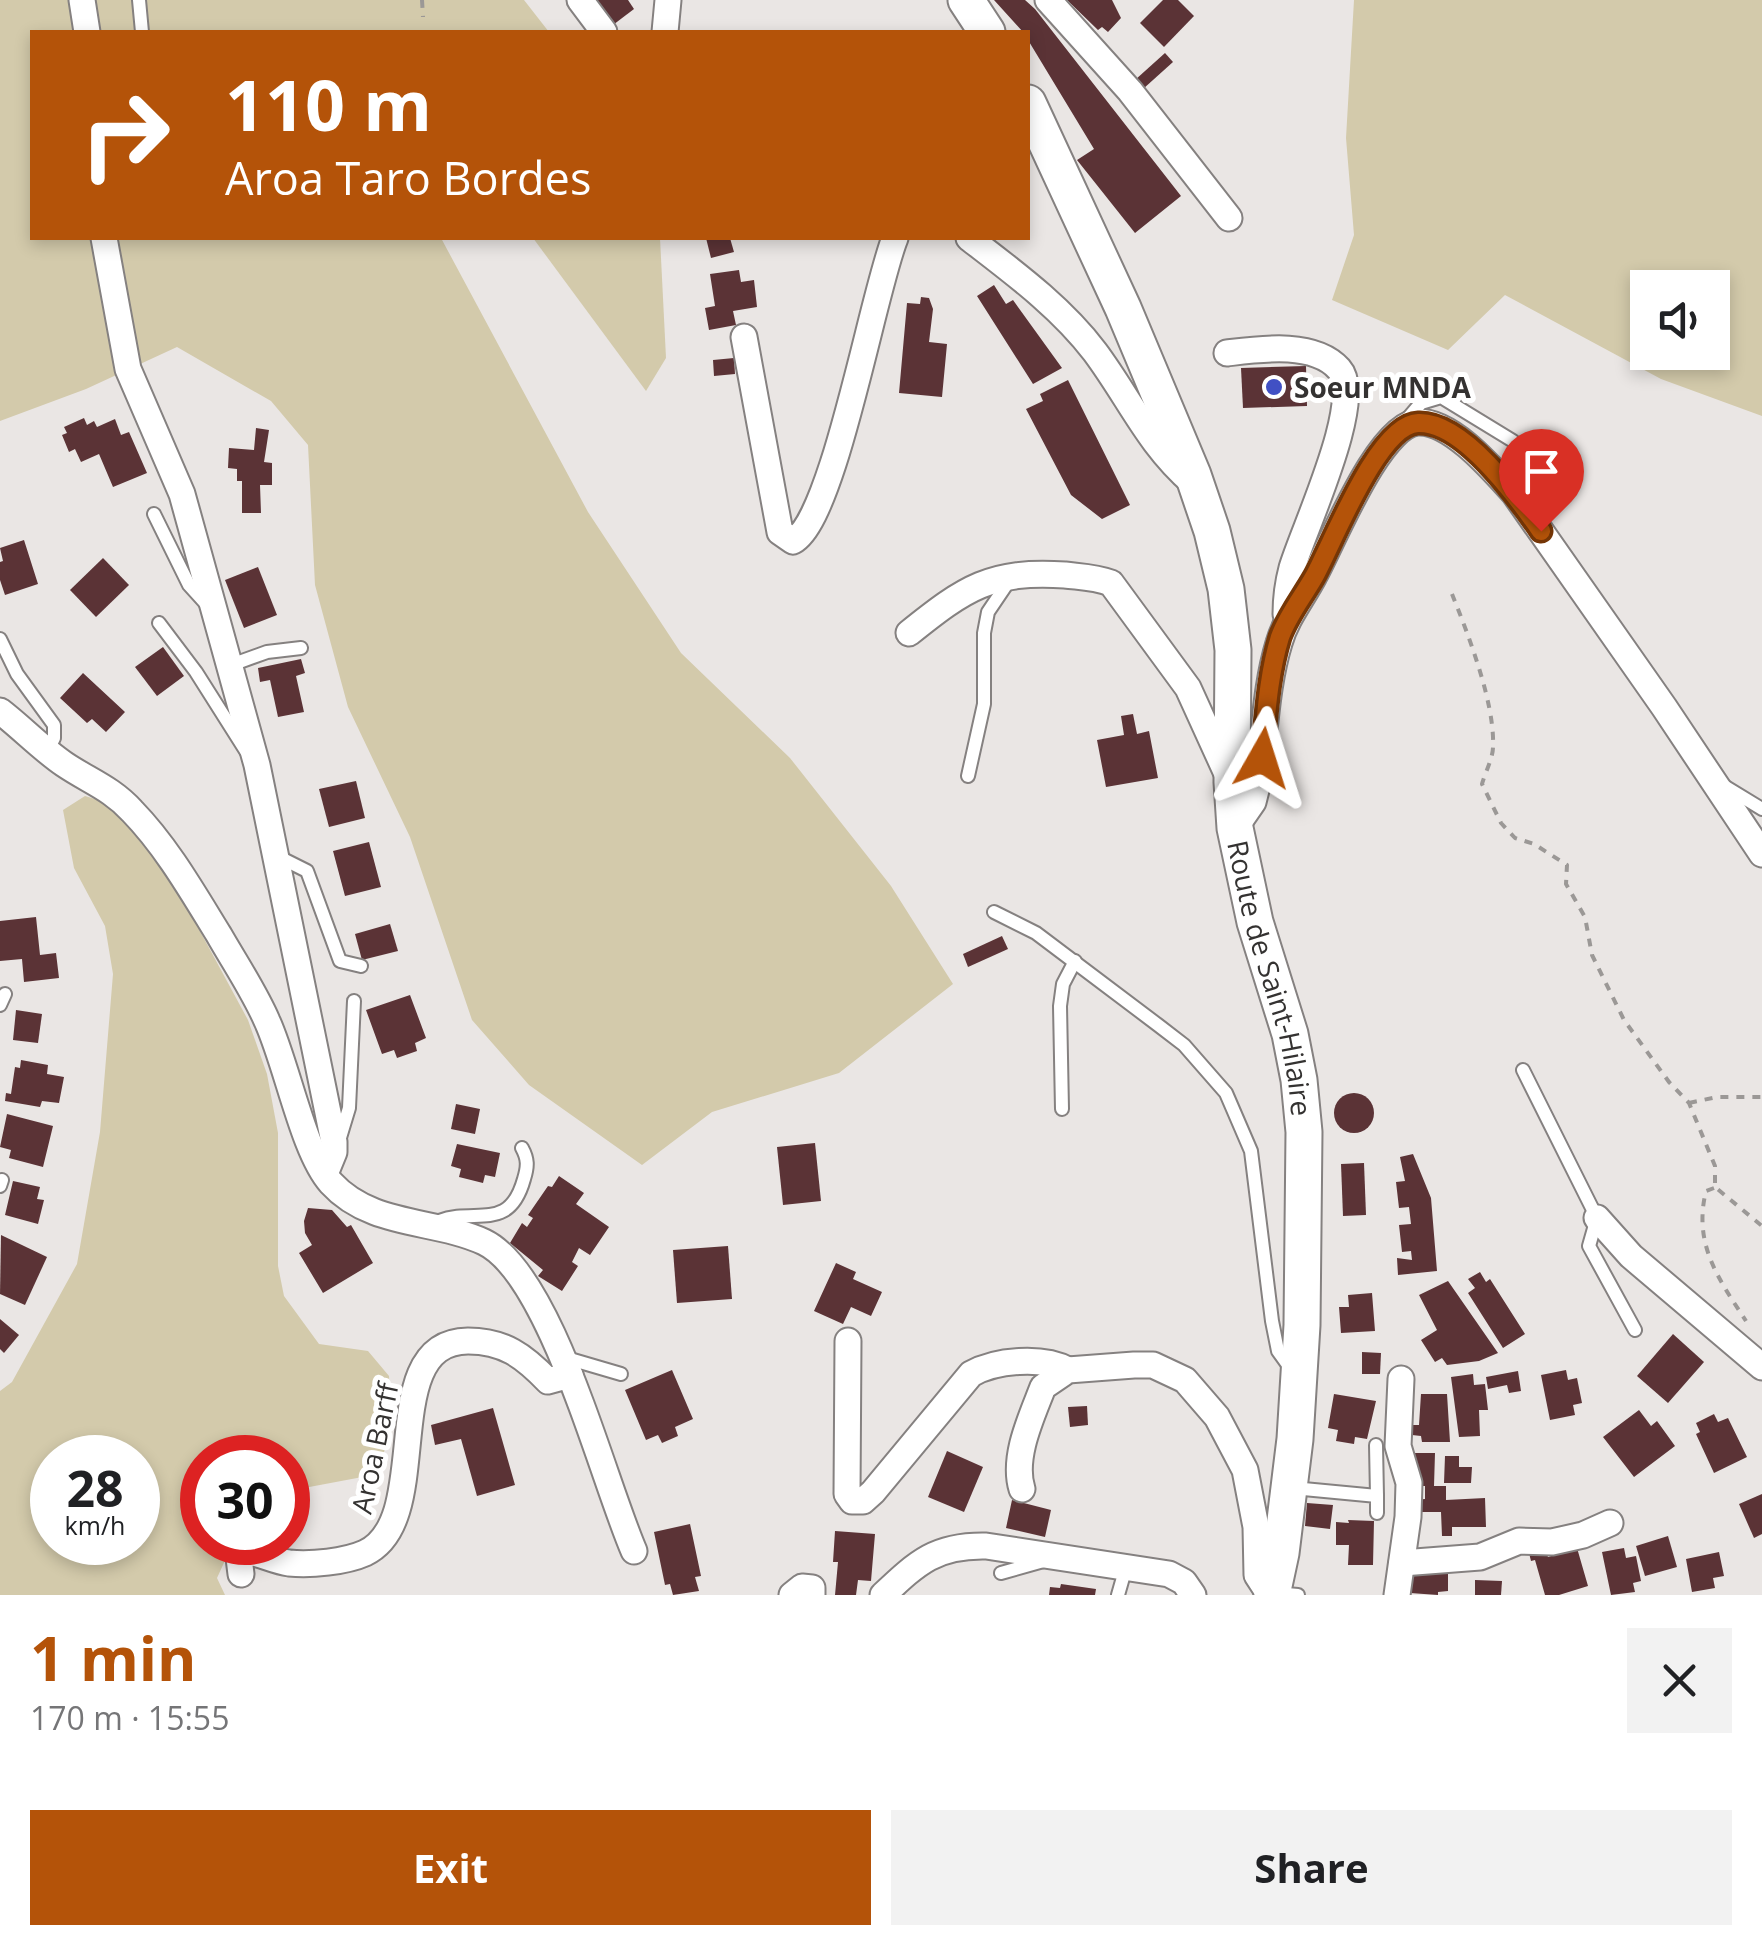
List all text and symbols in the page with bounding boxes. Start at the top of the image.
text: 110 m [225,56,432,152]
icon: right [60,70,190,200]
text: Aroa Taro Bordes [225,147,591,208]
map controls [1630,270,1730,370]
button: sound [1630,270,1730,370]
place label: Soeur MNDA [1294,368,1472,406]
marker: Soeur MNDA [1263,376,1285,398]
pin [1499,429,1584,532]
icon: arrive [1514,444,1569,499]
position arrow [1210,706,1314,810]
street label: Route de Saint-Hilaire [1219,837,1321,1118]
street label: Aroa Barff [342,1377,407,1517]
speed limit sign: 30 [180,1435,310,1565]
text: 28 [66,1454,124,1522]
text: km/h [65,1508,125,1542]
text: 1 min [30,1617,197,1699]
button: close [1627,1628,1732,1733]
text: 170 m · 15:55 [30,1696,229,1739]
button: Exit [30,1810,871,1925]
button: Share [891,1810,1732,1925]

